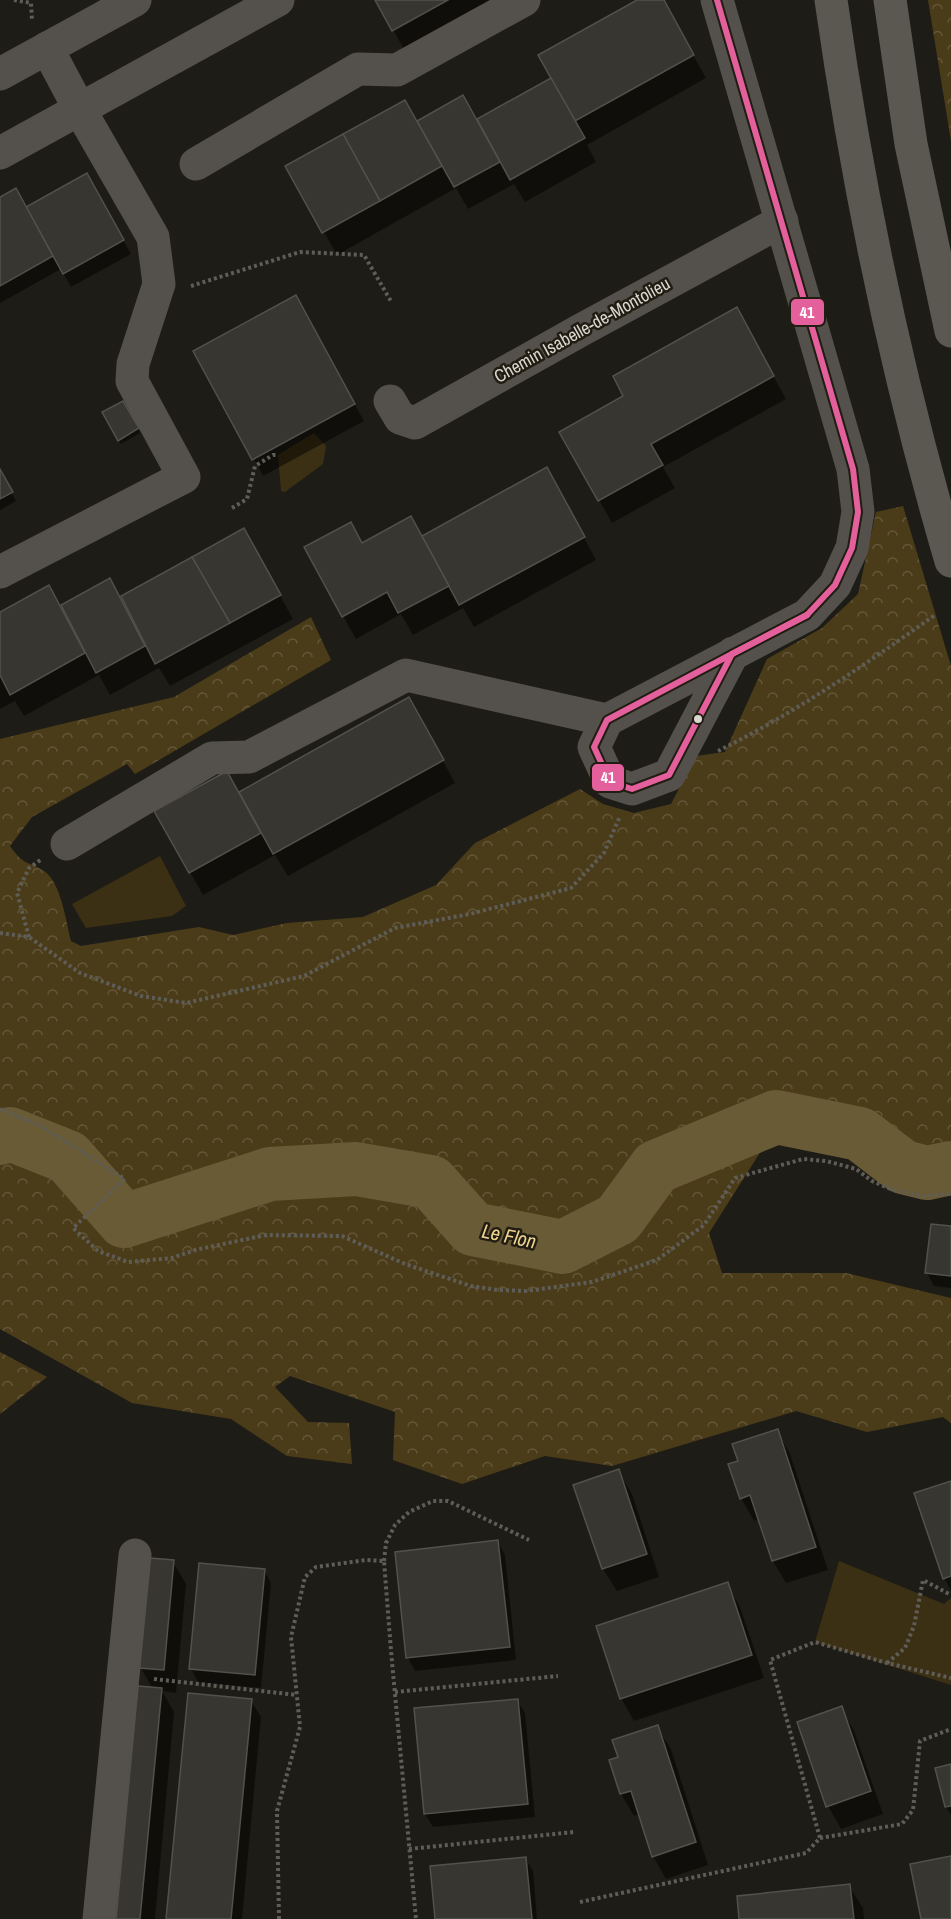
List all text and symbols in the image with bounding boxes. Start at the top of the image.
street label: Chemin Isabelle-de-Montolieu [489,271,674,388]
line badge: 41 [790,298,825,326]
text: 41 [800,301,815,323]
unlabelled marker [692,713,704,725]
line badge: 41 [591,763,625,792]
text: 41 [601,766,616,788]
water label: Le Flon [480,1217,539,1254]

